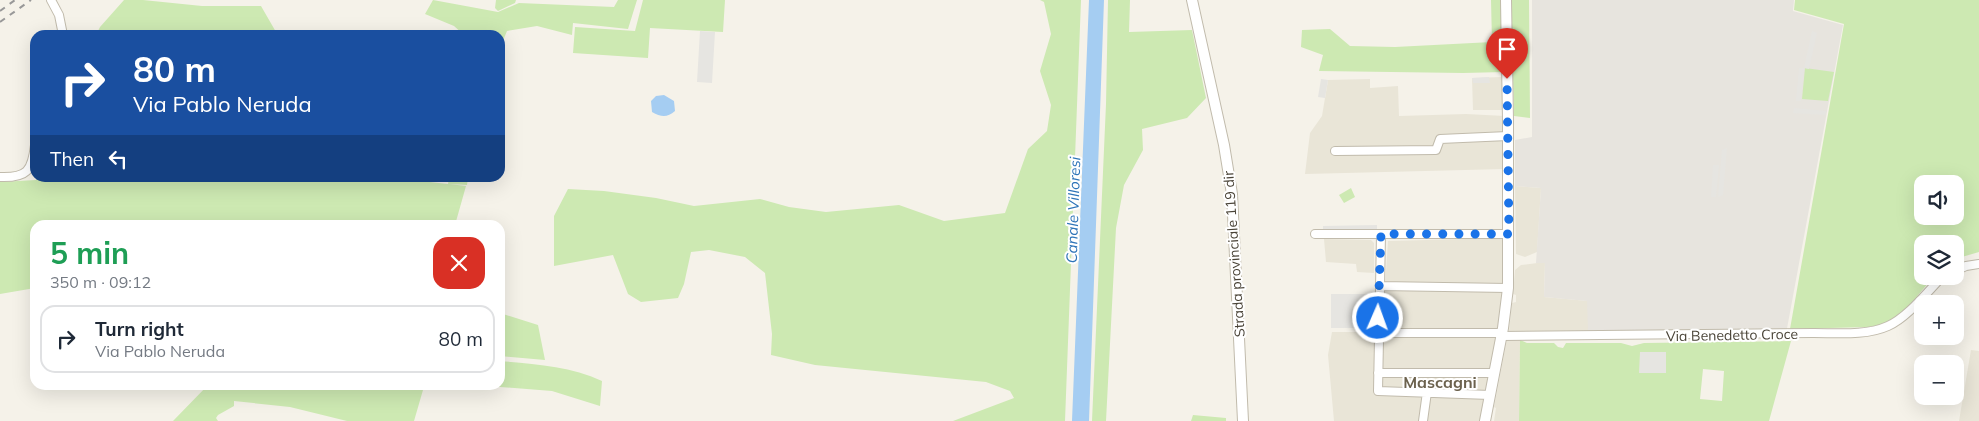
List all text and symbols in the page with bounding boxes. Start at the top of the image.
pin [1486,28,1528,79]
icon: arrive [1493,35,1521,63]
text: 80 m [133,47,216,91]
icon: right [50,50,115,115]
text: Via Pablo Neruda [133,90,312,118]
icon: left [104,145,132,173]
text: Then [50,147,94,171]
water label: Canale Villoresi [1062,156,1084,264]
street label: Strada provinciale 119 dir [1219,169,1249,338]
map controls [1914,175,1964,405]
button: sound [1914,175,1964,225]
text: 5 min [50,234,129,272]
button: layers [1914,235,1964,285]
button: close [433,237,485,289]
text: 350 m · 09:12 [50,272,151,292]
position arrow [1351,291,1403,343]
button: + [1914,295,1964,345]
text: Turn right [95,317,184,341]
icon: right [52,325,80,353]
street label: Via Benedetto Croce [1666,325,1798,345]
text: 80 m [439,327,483,351]
text: Via Pablo Neruda [95,341,225,361]
button: − [1914,355,1964,405]
district label: Mascagni [1403,372,1477,392]

